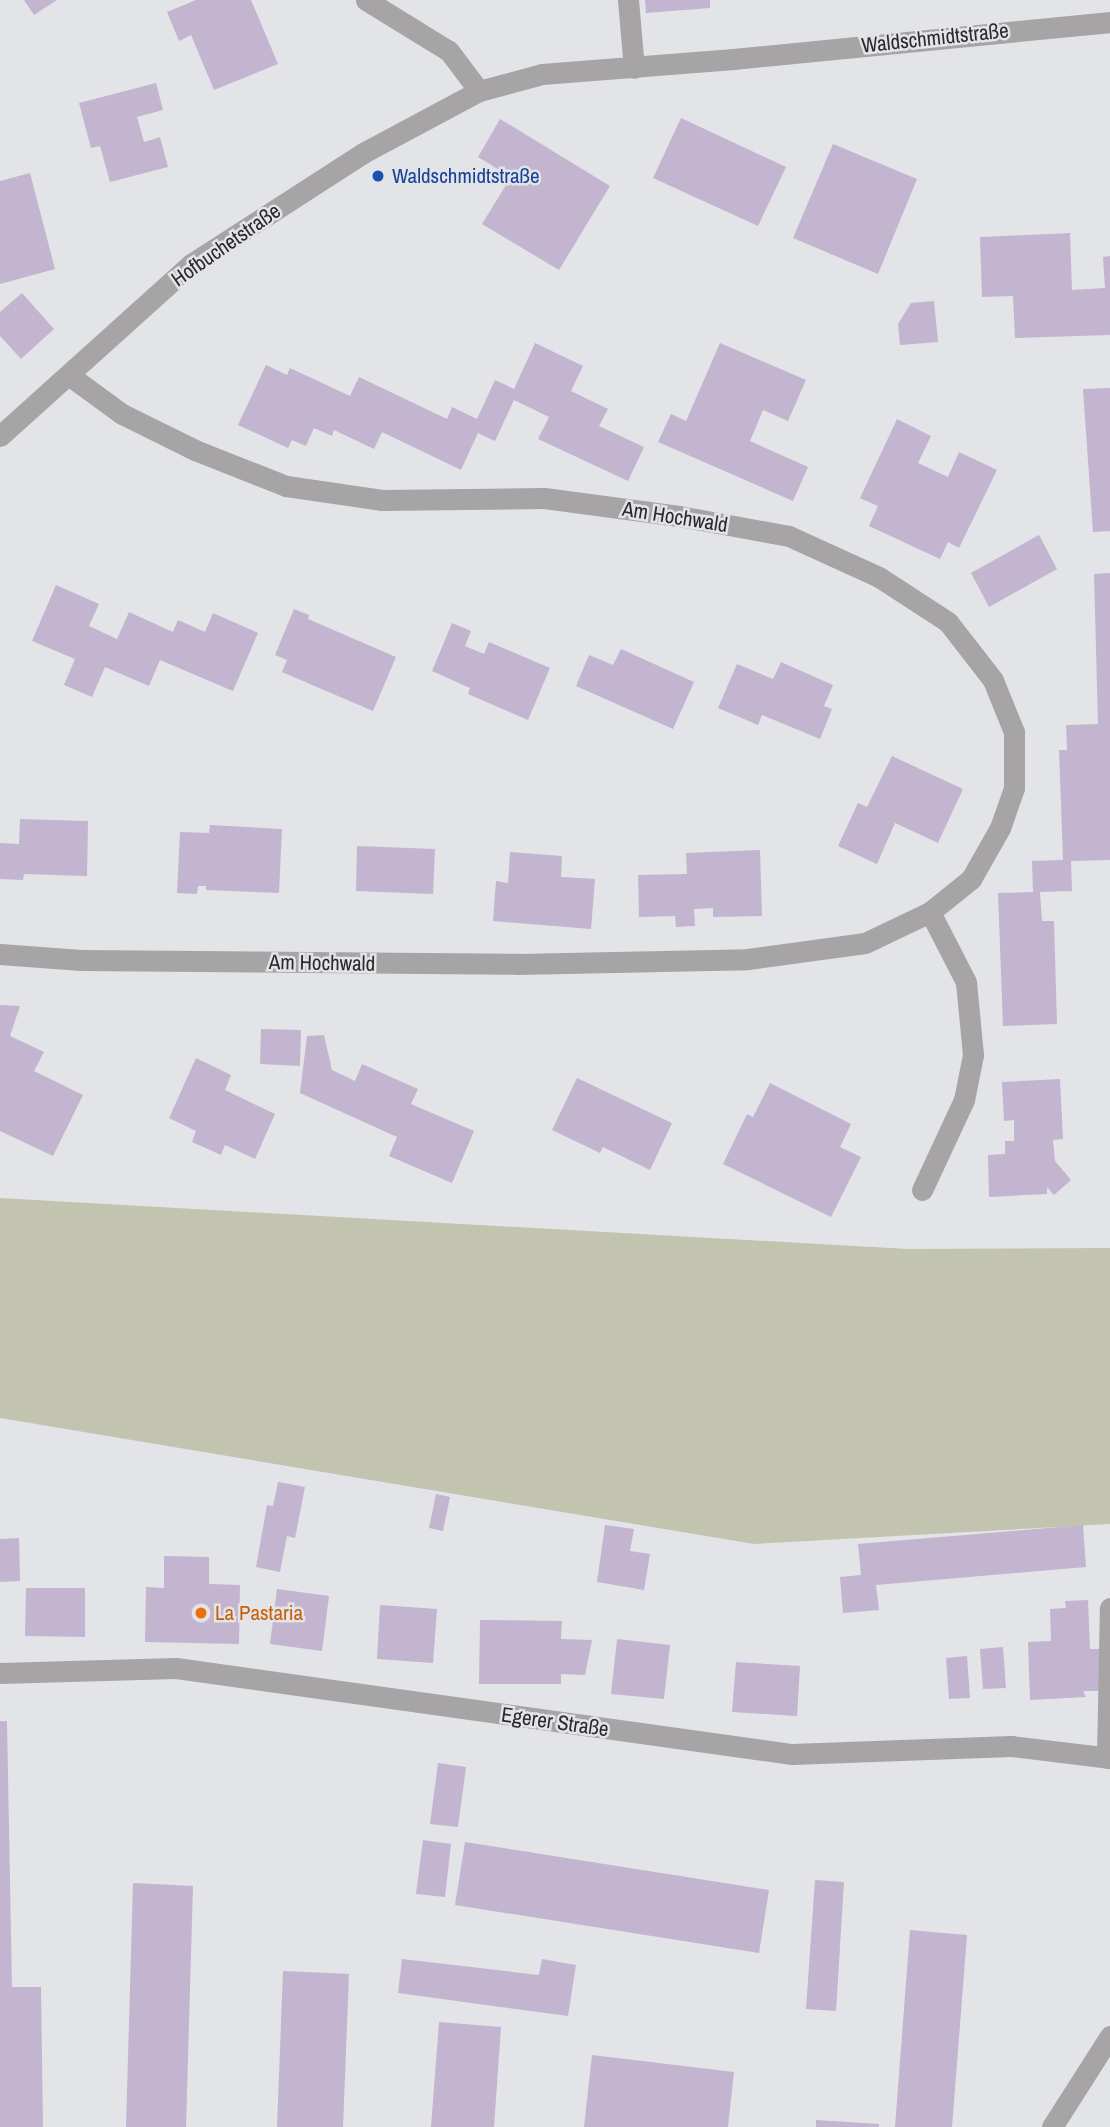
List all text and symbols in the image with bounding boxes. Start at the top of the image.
street label: Waldschmidtstraße [860,18,1010,58]
place label: Waldschmidtstraße [392,163,540,189]
marker: Waldschmidtstraße [370,168,386,184]
street label: Hofbuchetstraße [167,198,285,292]
street label: Am Hochwald [621,496,729,538]
street label: Am Hochwald [269,949,375,977]
place label: La Pastaria [215,1600,303,1626]
marker: La Pastaria [193,1605,209,1621]
street label: Egerer Straße [500,1702,610,1742]

